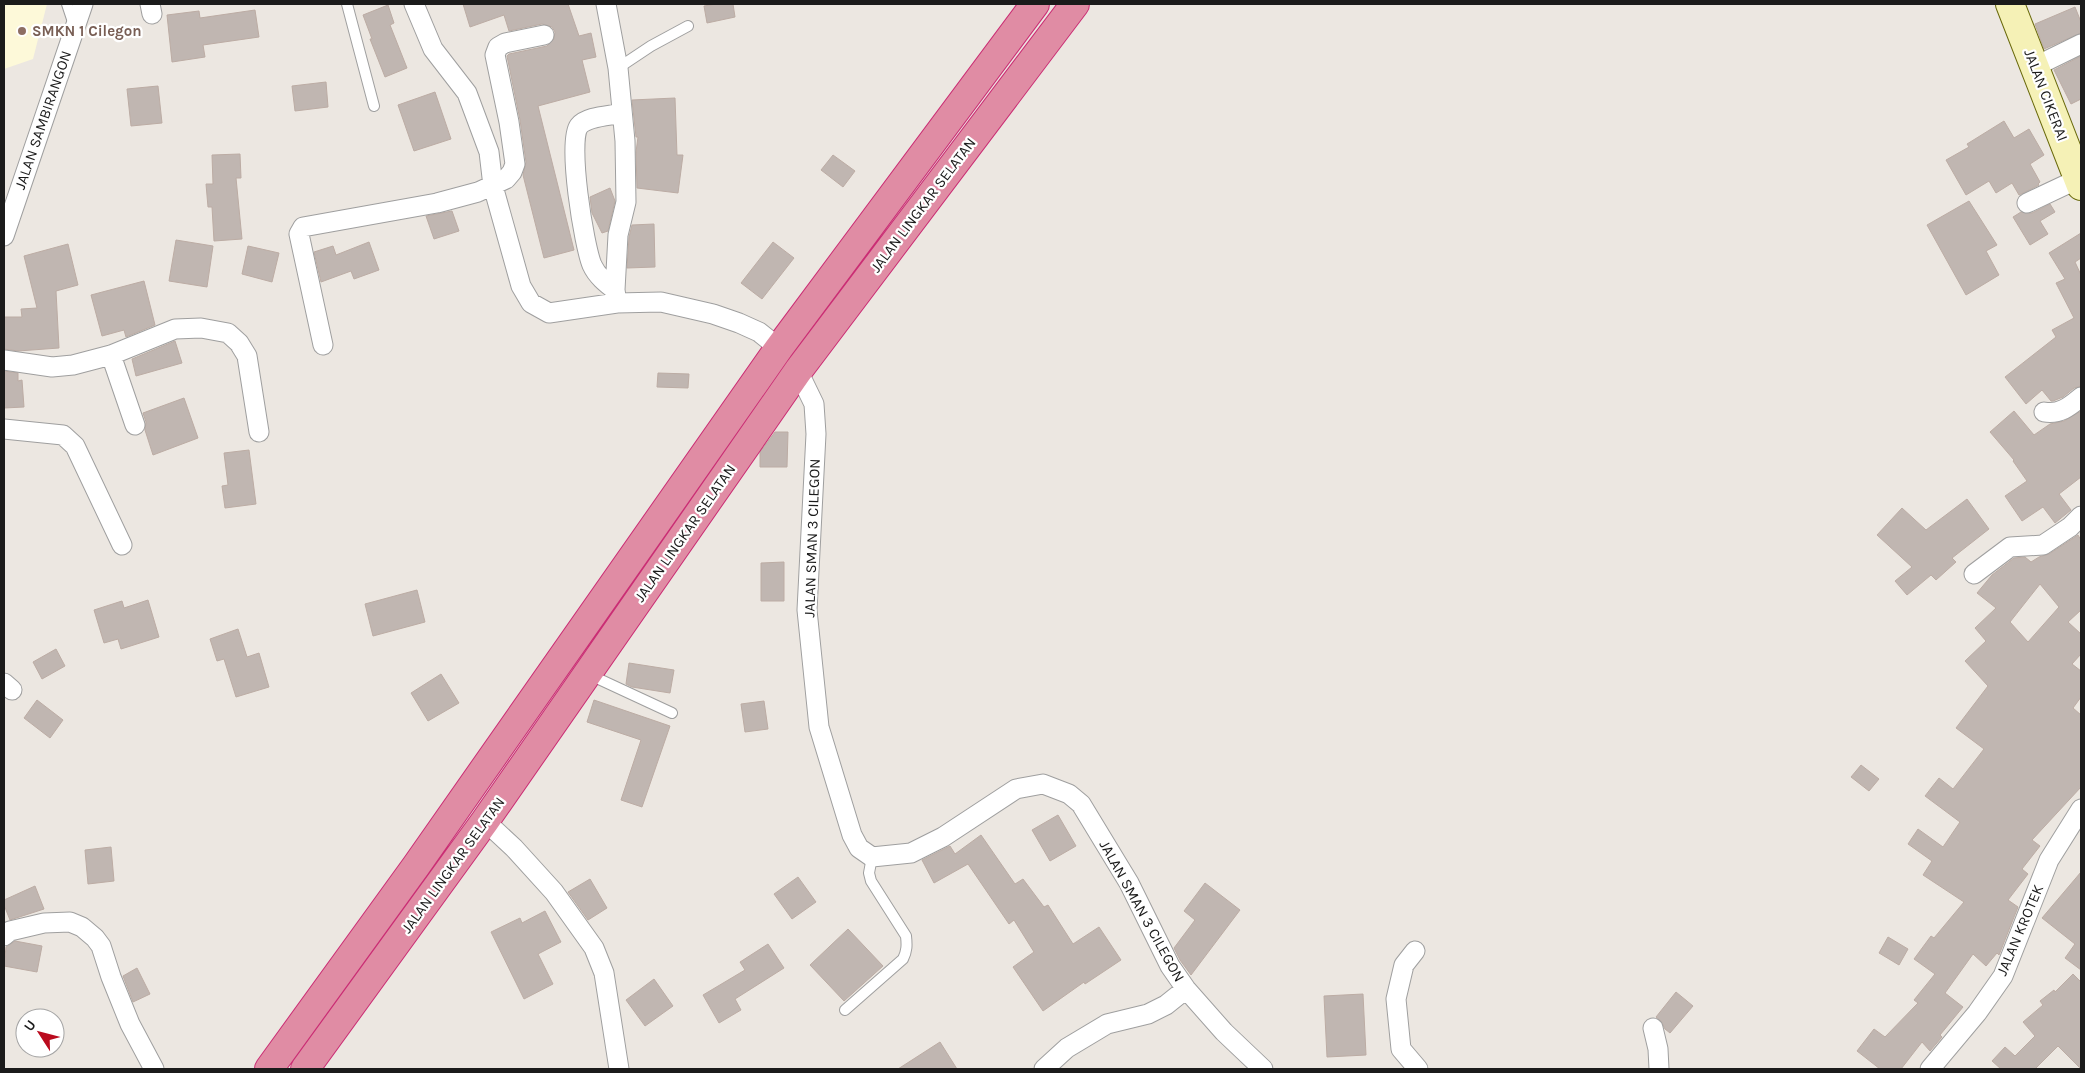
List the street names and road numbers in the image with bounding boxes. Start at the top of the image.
street label: JALAN CIKERAI [2020,46,2072,144]
street label: JALAN SAMBIRANGON [11,48,75,192]
street label: JALAN LINGKAR SELATAN [866,134,980,276]
street label: JALAN SMAN 3 CILEGON [800,458,824,618]
street label: JALAN LINGKAR SELATAN [631,461,739,605]
street label: JALAN LINGKAR SELATAN [398,793,508,937]
street label: JALAN SMAN 3 CILEGON [1096,837,1188,985]
street label: JALAN KROTEK [1993,882,2047,978]

